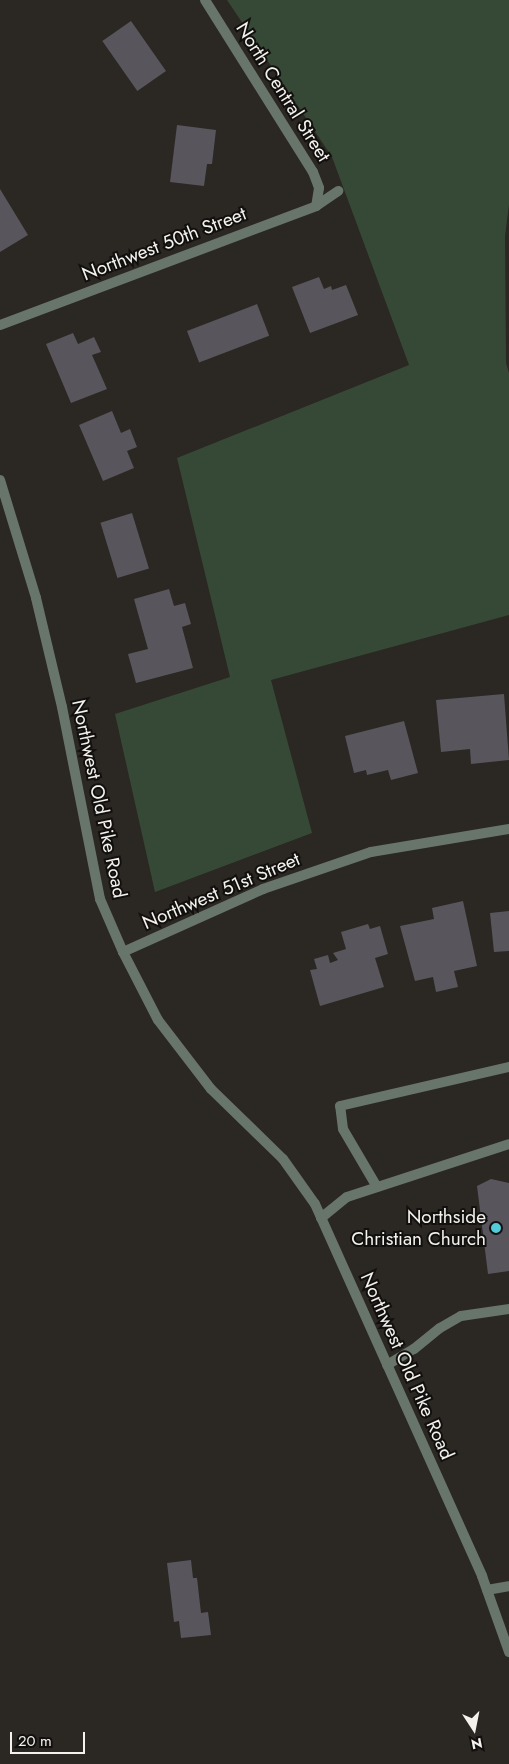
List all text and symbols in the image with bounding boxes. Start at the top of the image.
street label: North Central Street [231,18,335,166]
street label: Northwest 50th Street [79,202,249,286]
street label: Northwest Old Pike Road [67,698,131,900]
street label: Northwest 51st Street [139,848,303,934]
place label: Northside Christian Church [351,1206,486,1250]
marker: Northside Christian Church [490,1222,502,1234]
street label: Northwest Old Pike Road [355,1269,459,1463]
north arrow [449,1704,499,1754]
scale bar [12,1722,88,1754]
text: 20 m [18,1730,52,1752]
text: N [469,1733,484,1755]

